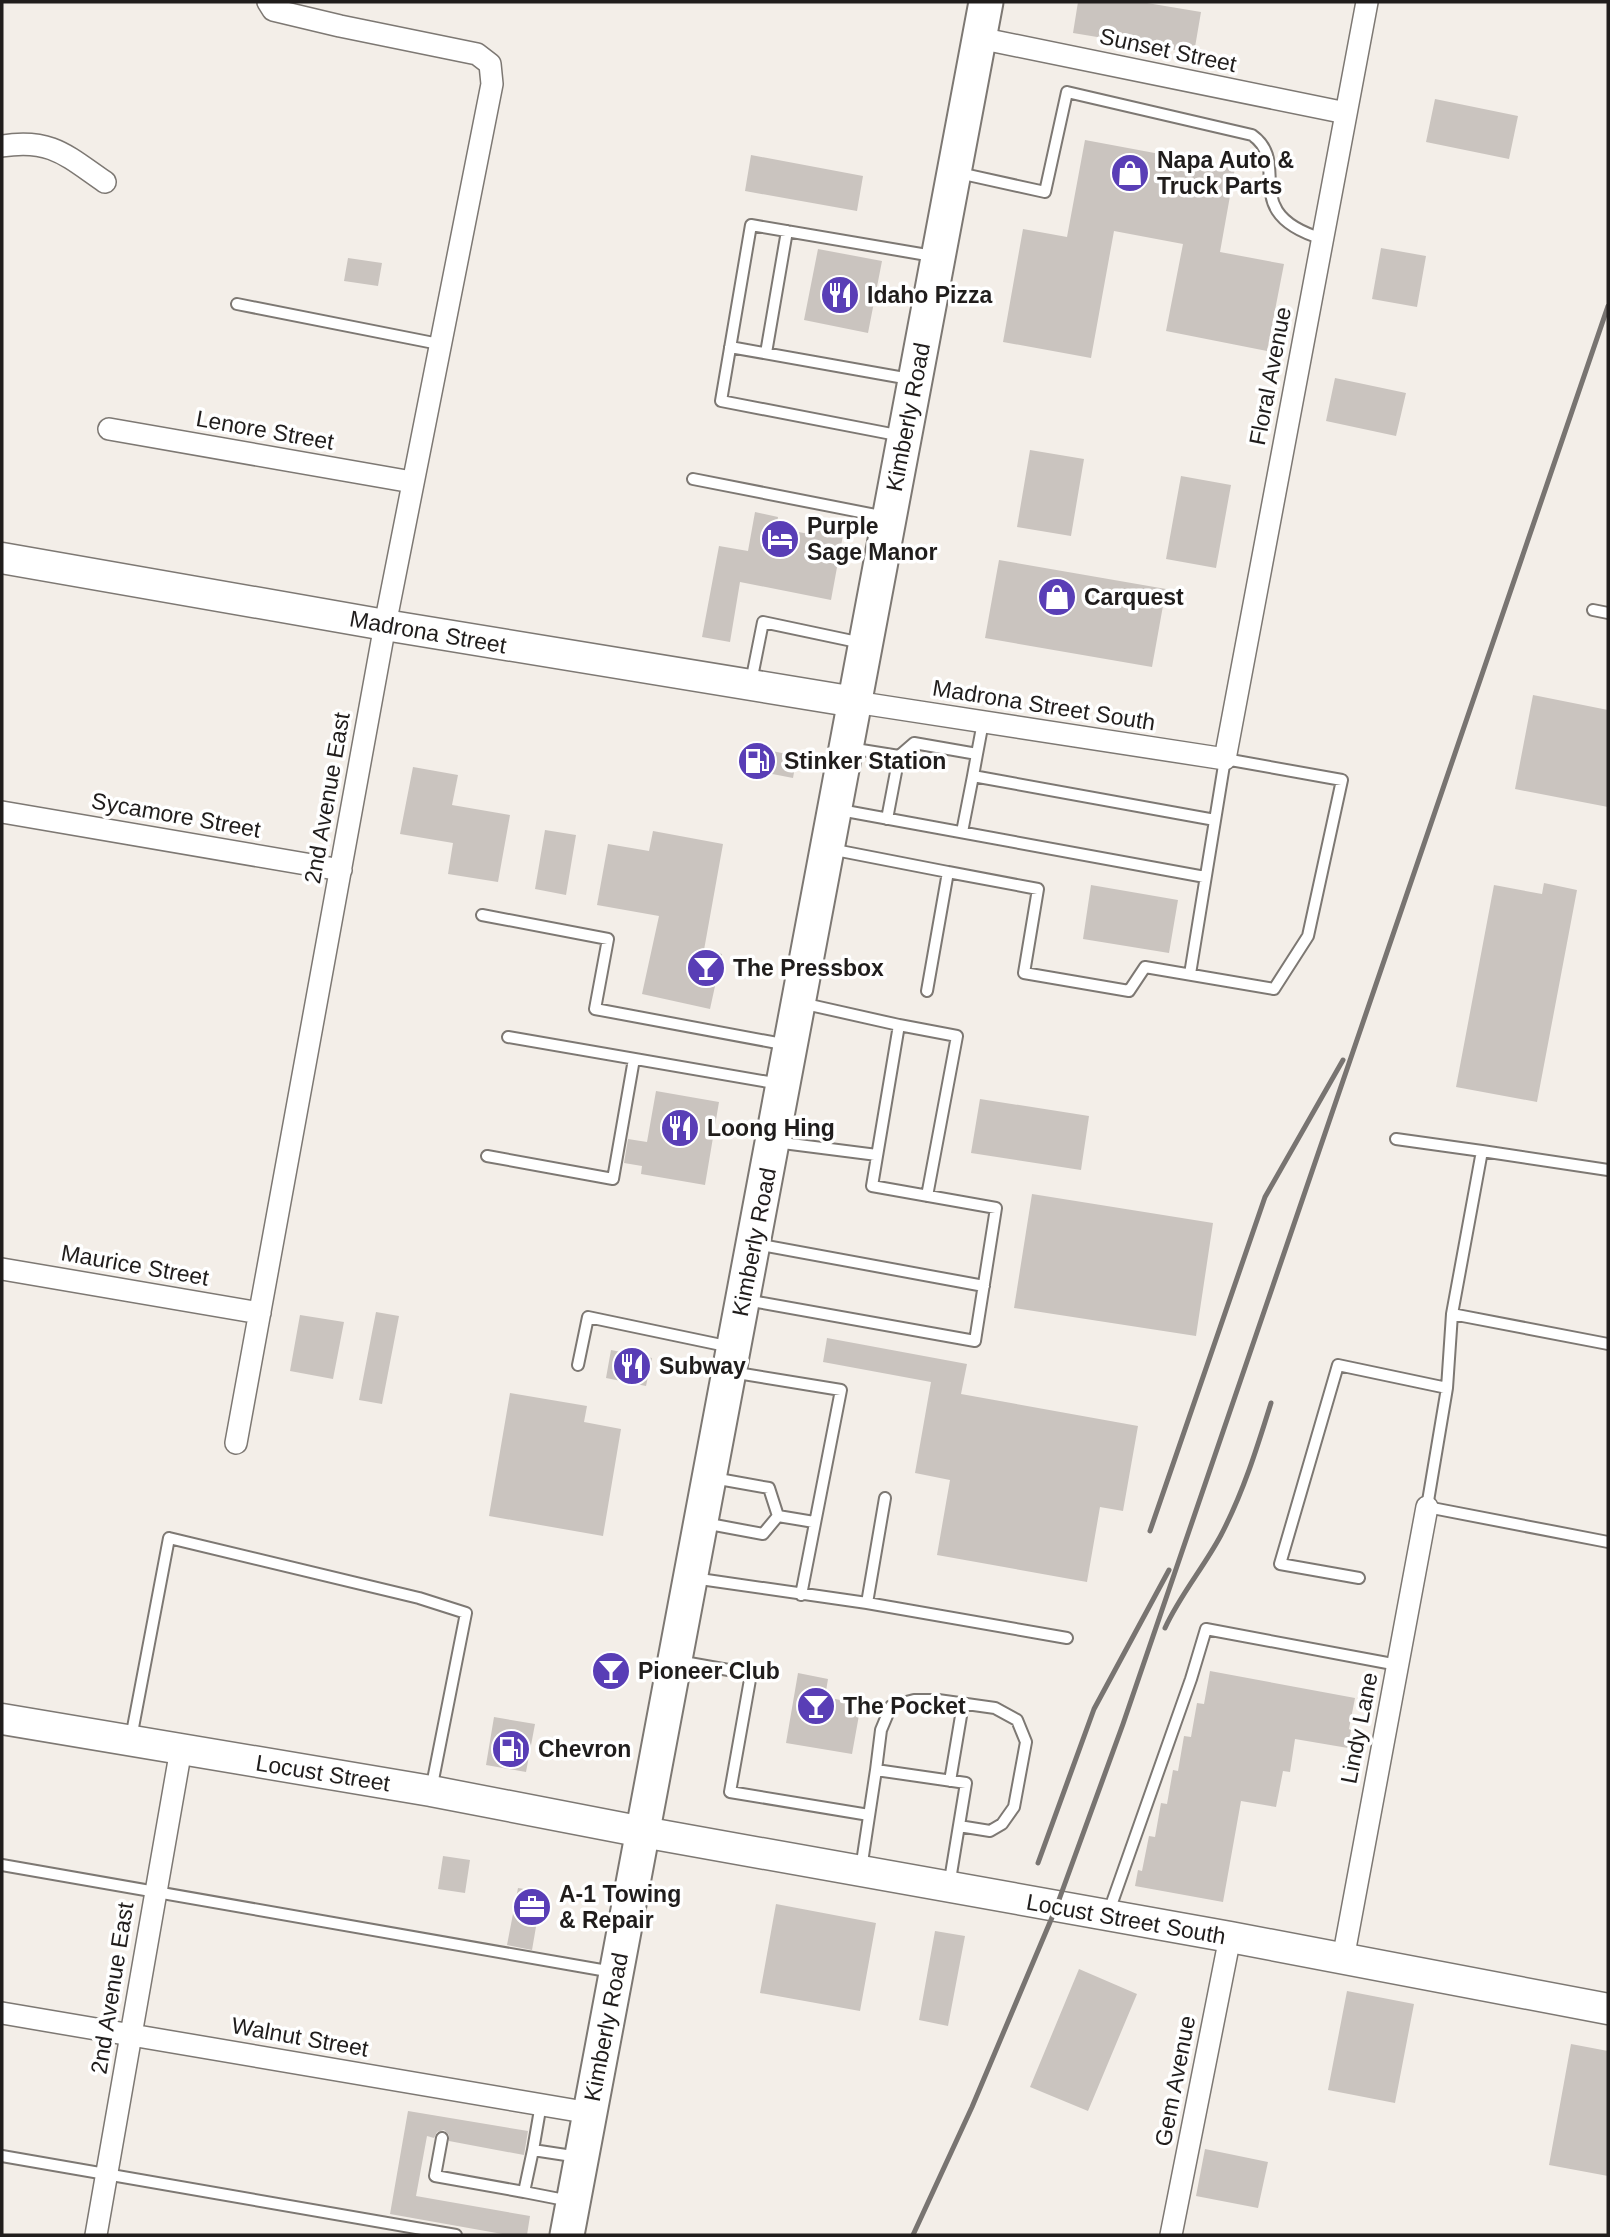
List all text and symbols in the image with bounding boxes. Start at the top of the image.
street label: Sunset Street [1097,23,1239,77]
place label: Napa Auto & Truck Parts [1157,147,1294,199]
shop icon: Napa Auto & Truck Parts [1109,152,1151,194]
restaurant icon: Idaho Pizza [819,274,861,316]
place label: Idaho Pizza [867,282,992,308]
street label: Floral Avenue [1244,305,1296,447]
street label: Kimberly Road [881,340,935,494]
street label: Lenore Street [194,405,336,455]
place label: Purple Sage Manor [807,513,937,565]
hotel icon: Purple Sage Manor [759,518,801,560]
shop icon: Carquest [1036,576,1078,618]
place label: Carquest [1084,584,1184,610]
street label: Madrona Street [348,605,509,659]
street label: Madrona Street South [931,675,1157,735]
street label: 2nd Avenue East [299,710,355,886]
fuel station icon: Stinker Station [736,740,778,782]
place label: Stinker Station [784,748,946,774]
street label: Sycamore Street [89,787,263,843]
bar icon: The Pressbox [685,947,727,989]
place label: The Pressbox [733,955,884,981]
restaurant icon: Loong Hing [659,1107,701,1149]
place label: Loong Hing [707,1115,835,1141]
street label: Kimberly Road [727,1165,781,1319]
street label: Maurice Street [59,1239,211,1291]
restaurant icon: Subway [611,1345,653,1387]
place label: Subway [659,1353,746,1379]
bar icon: Pioneer Club [590,1650,632,1692]
place label: Pioneer Club [638,1658,780,1684]
street label: Lindy Lane [1336,1670,1382,1786]
bar icon: The Pocket [795,1685,837,1727]
place label: The Pocket [843,1693,966,1719]
fuel station icon: Chevron [490,1728,532,1770]
place label: Chevron [538,1736,631,1762]
street label: Locust Street [254,1750,393,1797]
place label: A-1 Towing & Repair [559,1881,681,1933]
office icon: A-1 Towing & Repair [511,1886,553,1928]
street label: Locust Street South [1024,1889,1228,1949]
street label: 2nd Avenue East [86,1900,139,2076]
street label: Kimberly Road [579,1950,633,2104]
street label: Walnut Street [230,2012,371,2062]
street label: Gem Avenue [1150,2013,1200,2149]

